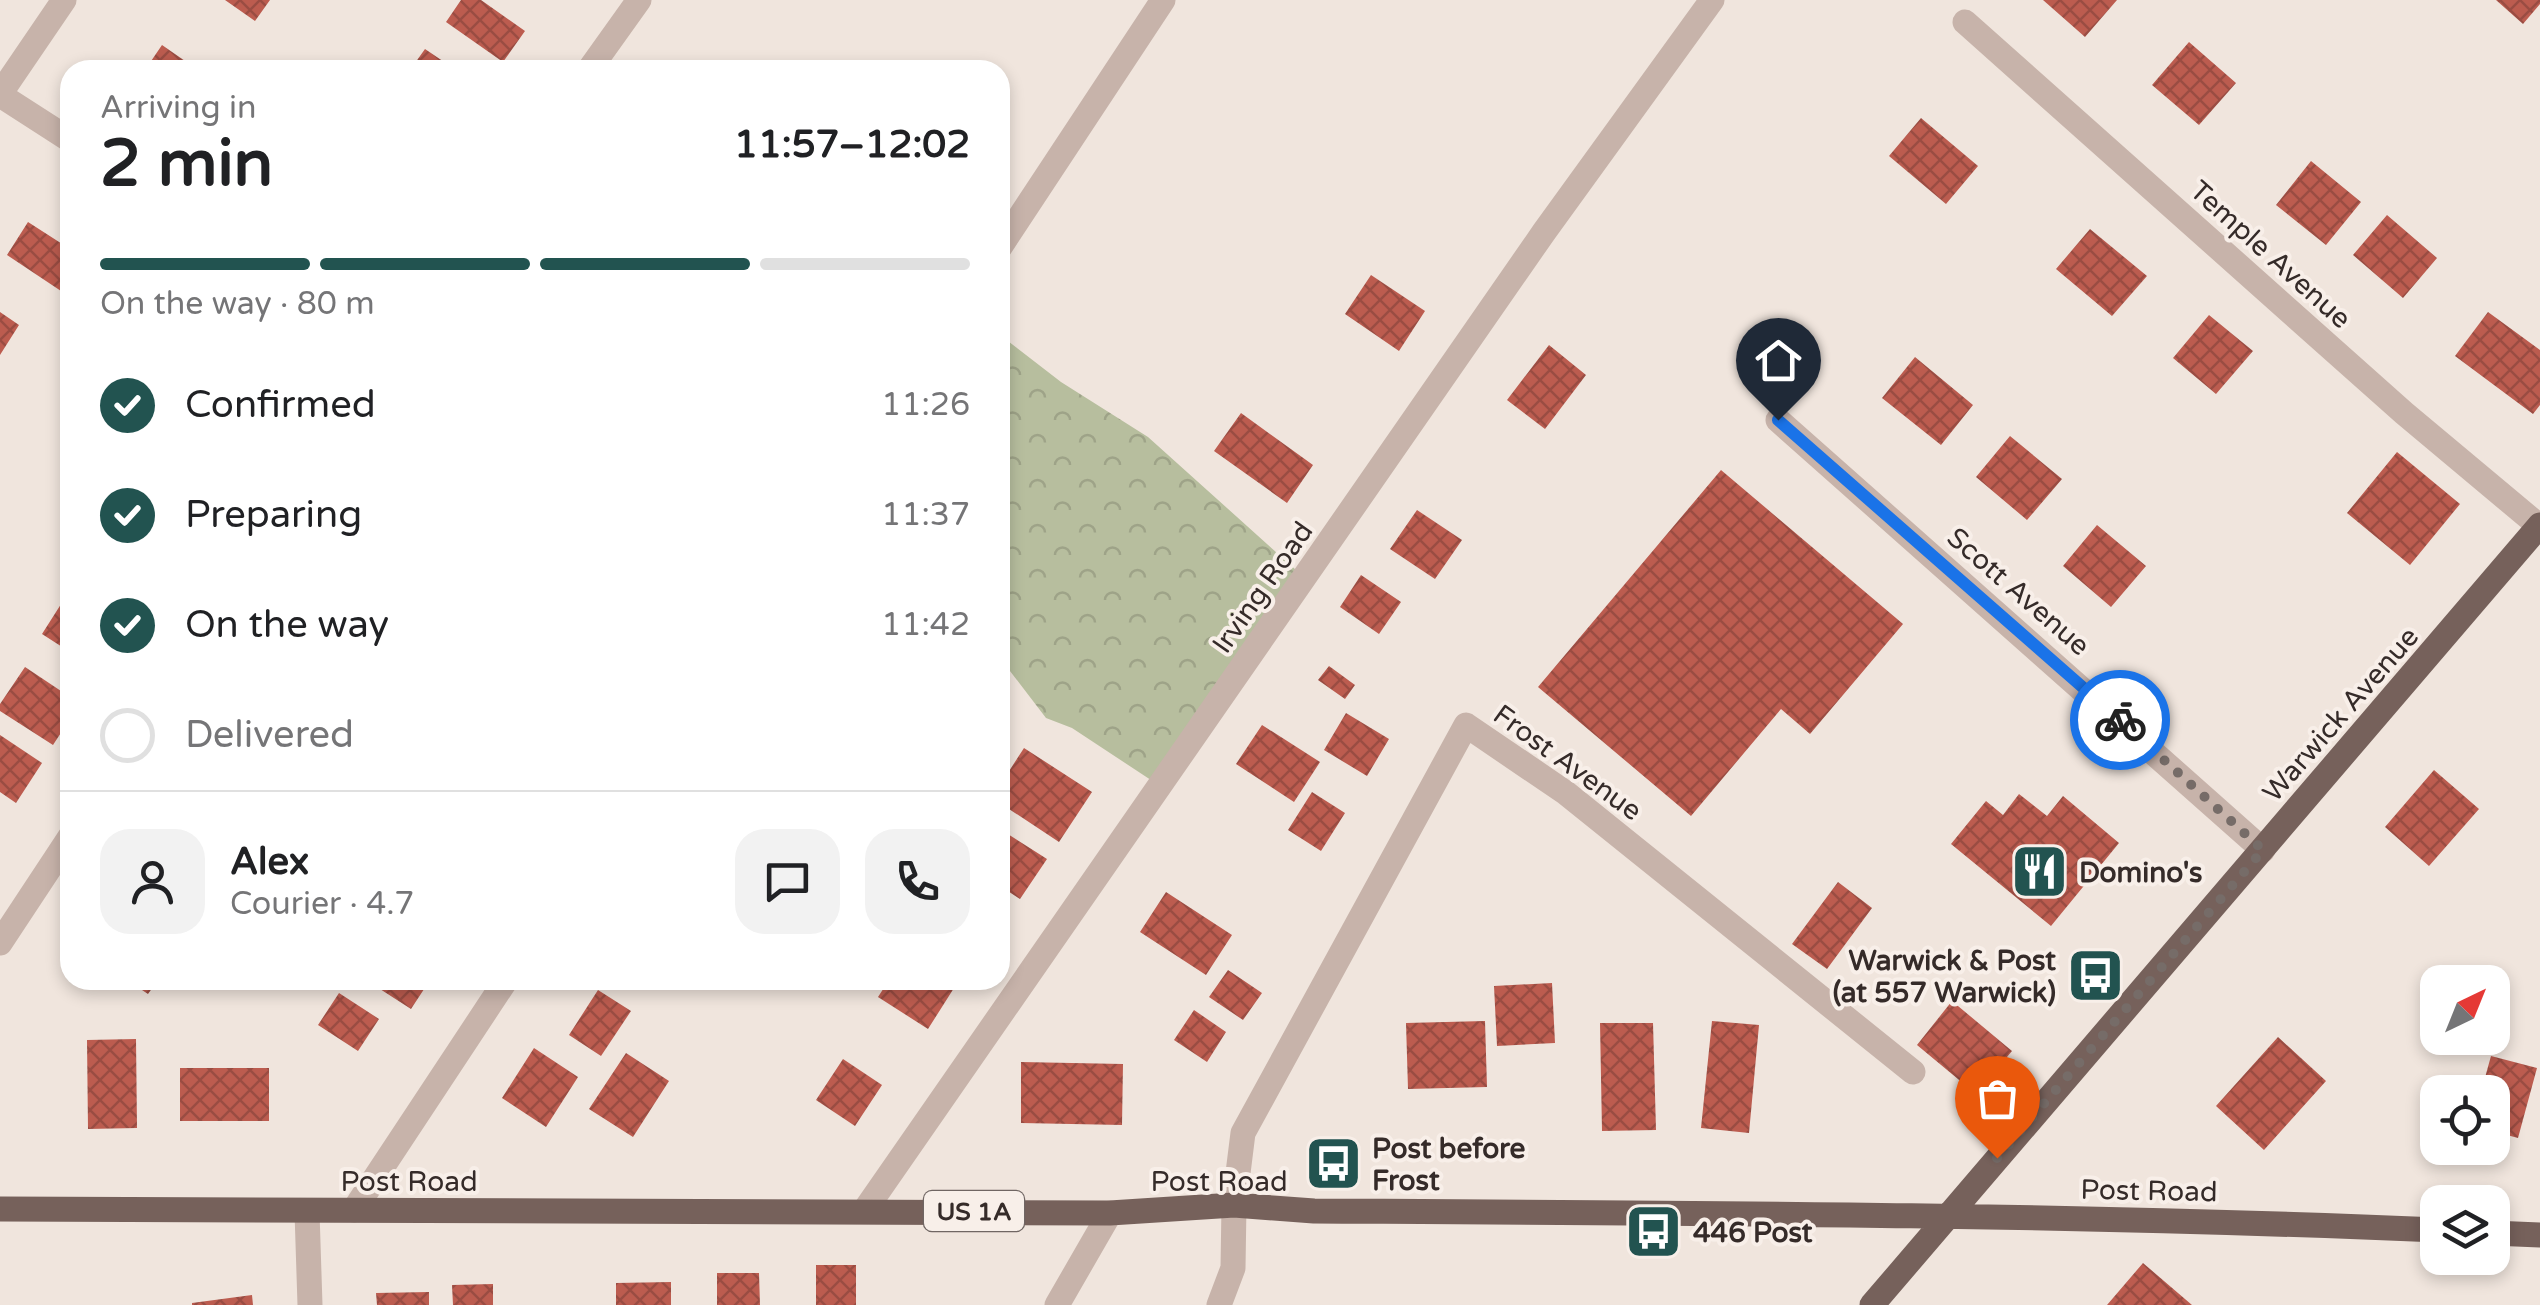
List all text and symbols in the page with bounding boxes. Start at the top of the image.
text: Arriving in [100,89,257,127]
text: 11:57–12:02 [734,122,970,168]
text: 2 min [100,125,273,204]
street label: Temple Avenue [2183,174,2358,336]
text: On the way · 80 m [100,285,375,323]
pin [1736,318,1821,421]
icon: home [1751,333,1806,388]
icon: check [100,378,155,433]
text: Confirmed [185,382,376,428]
text: 11:26 [881,386,970,424]
icon: check [100,488,155,543]
text: Preparing [185,492,362,538]
text: 11:37 [881,496,970,534]
street label: Irving Road [1205,515,1321,660]
street label: Scott Avenue [1940,521,2097,663]
icon: check [100,598,155,653]
text: On the way [185,602,389,648]
text: 11:42 [881,606,970,644]
street label: Warwick Avenue [2256,620,2426,809]
courier [2070,670,2170,770]
icon: bike [2093,693,2148,748]
street label: Frost Avenue [1487,698,1648,828]
text: Delivered [185,712,354,758]
button: person [100,829,205,934]
button: chat [735,829,840,934]
button: phone [865,829,970,934]
text: Alex [230,839,309,885]
restaurant icon: Domino's [2010,842,2070,902]
place label: Domino's [2079,856,2203,890]
text: Courier · 4.7 [230,885,414,923]
place label: Warwick & Post (at 557 Warwick) [1833,944,2056,1010]
bus stop icon: Warwick & Post (at 557 Warwick) [2065,946,2125,1006]
north arrow [2420,965,2510,1055]
map controls [2420,965,2510,1275]
pin [1955,1056,2040,1159]
icon: bag [1970,1071,2025,1126]
button: locate [2420,1075,2510,1165]
place label: Post before Frost [1372,1132,1525,1198]
bus stop icon: Post before Frost [1303,1134,1363,1194]
street label: Post Road [340,1165,478,1199]
street label: Post Road [1150,1165,1288,1199]
street label: Post Road [2080,1173,2218,1209]
button: layers [2420,1185,2510,1275]
road number: US 1A [924,1191,1024,1231]
bus stop icon: 446 Post [1624,1202,1684,1262]
place label: 446 Post [1693,1216,1813,1250]

